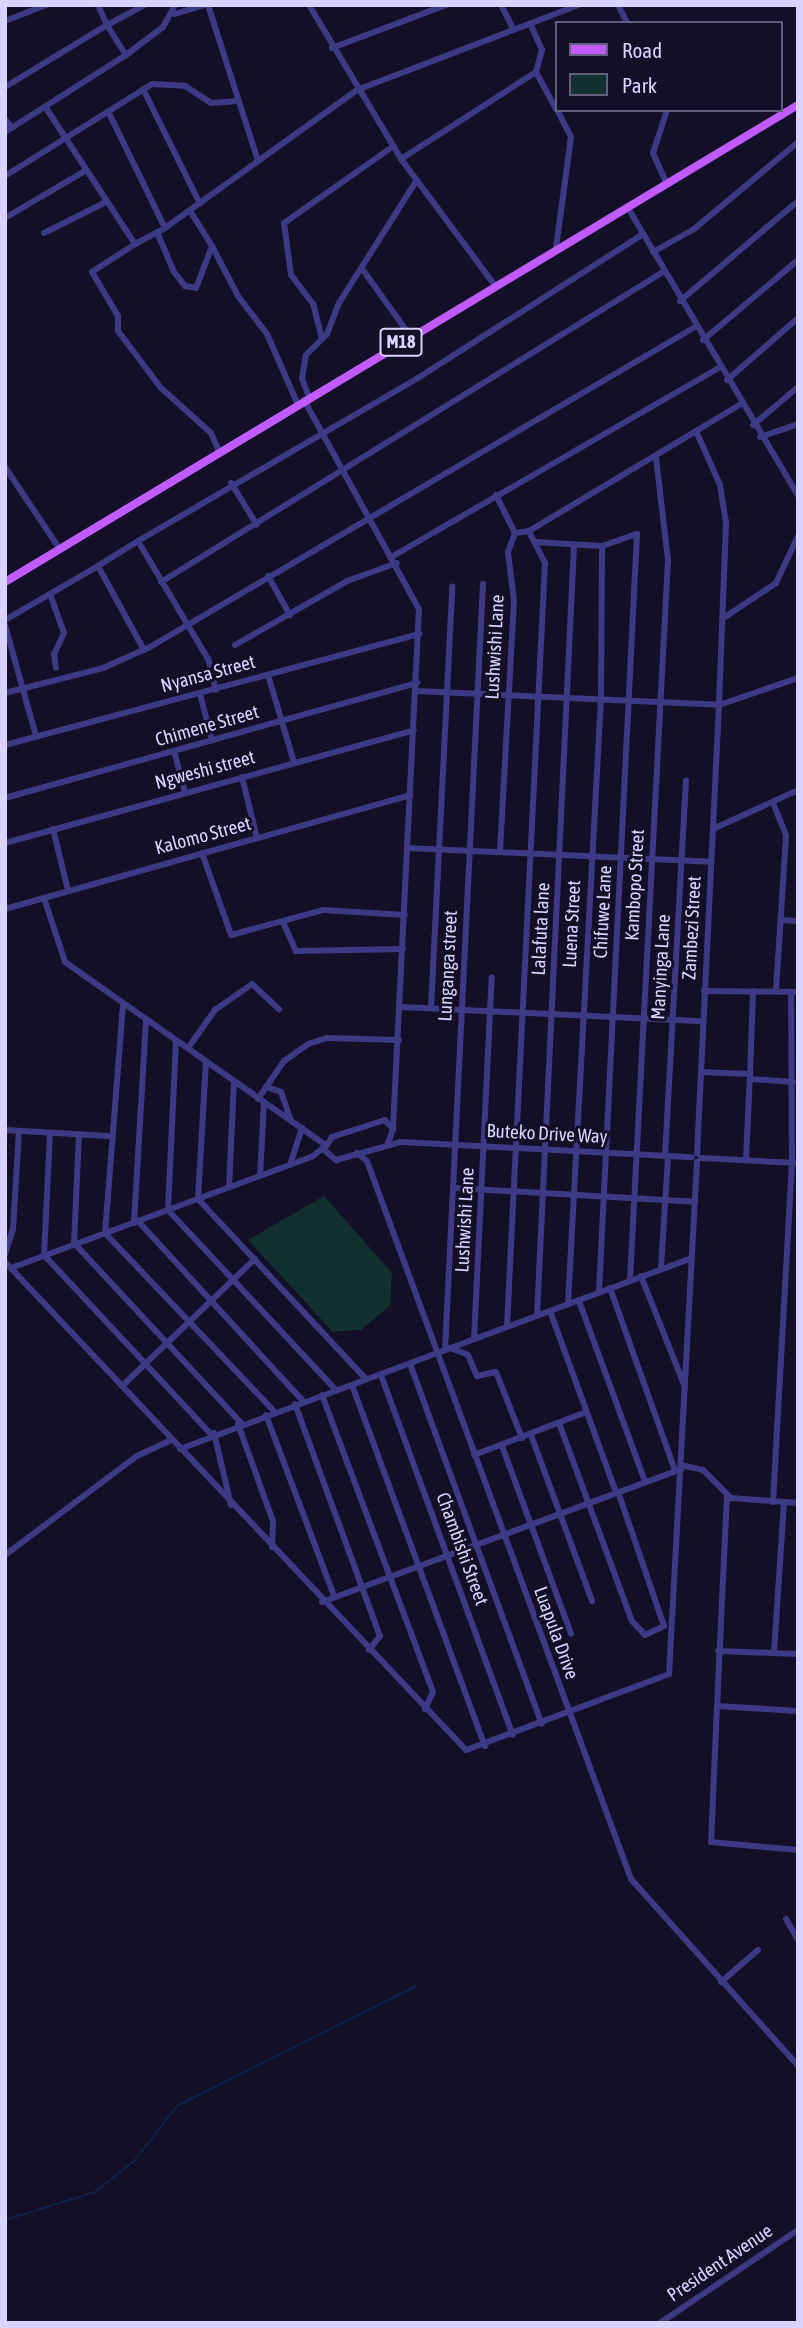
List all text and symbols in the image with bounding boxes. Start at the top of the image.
legend [554,21,782,112]
text: Road [622,38,662,62]
text: Park [622,73,657,97]
road number: M18 [378,328,424,356]
street label: Lushwishi Lane [481,594,509,700]
street label: Nyansa Street [158,650,258,698]
street label: Chimene Street [153,700,261,752]
street label: Ngweshi street [153,746,257,794]
street label: Kalomo Street [153,812,253,860]
street label: Kambopo Street [621,829,649,941]
street label: Chifuwe Lane [589,865,617,959]
street label: Zambezi Street [678,875,706,981]
street label: Luena Street [558,880,586,968]
street label: Lalafuta lane [527,882,555,976]
street label: Lunganga street [434,910,462,1022]
street label: Manyinga Lane [647,914,675,1020]
street label: Buteko Drive Way [486,1119,608,1149]
street label: Lushwishi Lane [451,1167,479,1273]
street label: Chambishi Street [431,1490,493,1608]
street label: Luapula Drive [529,1584,583,1682]
street label: President Avenue [663,2219,777,2307]

